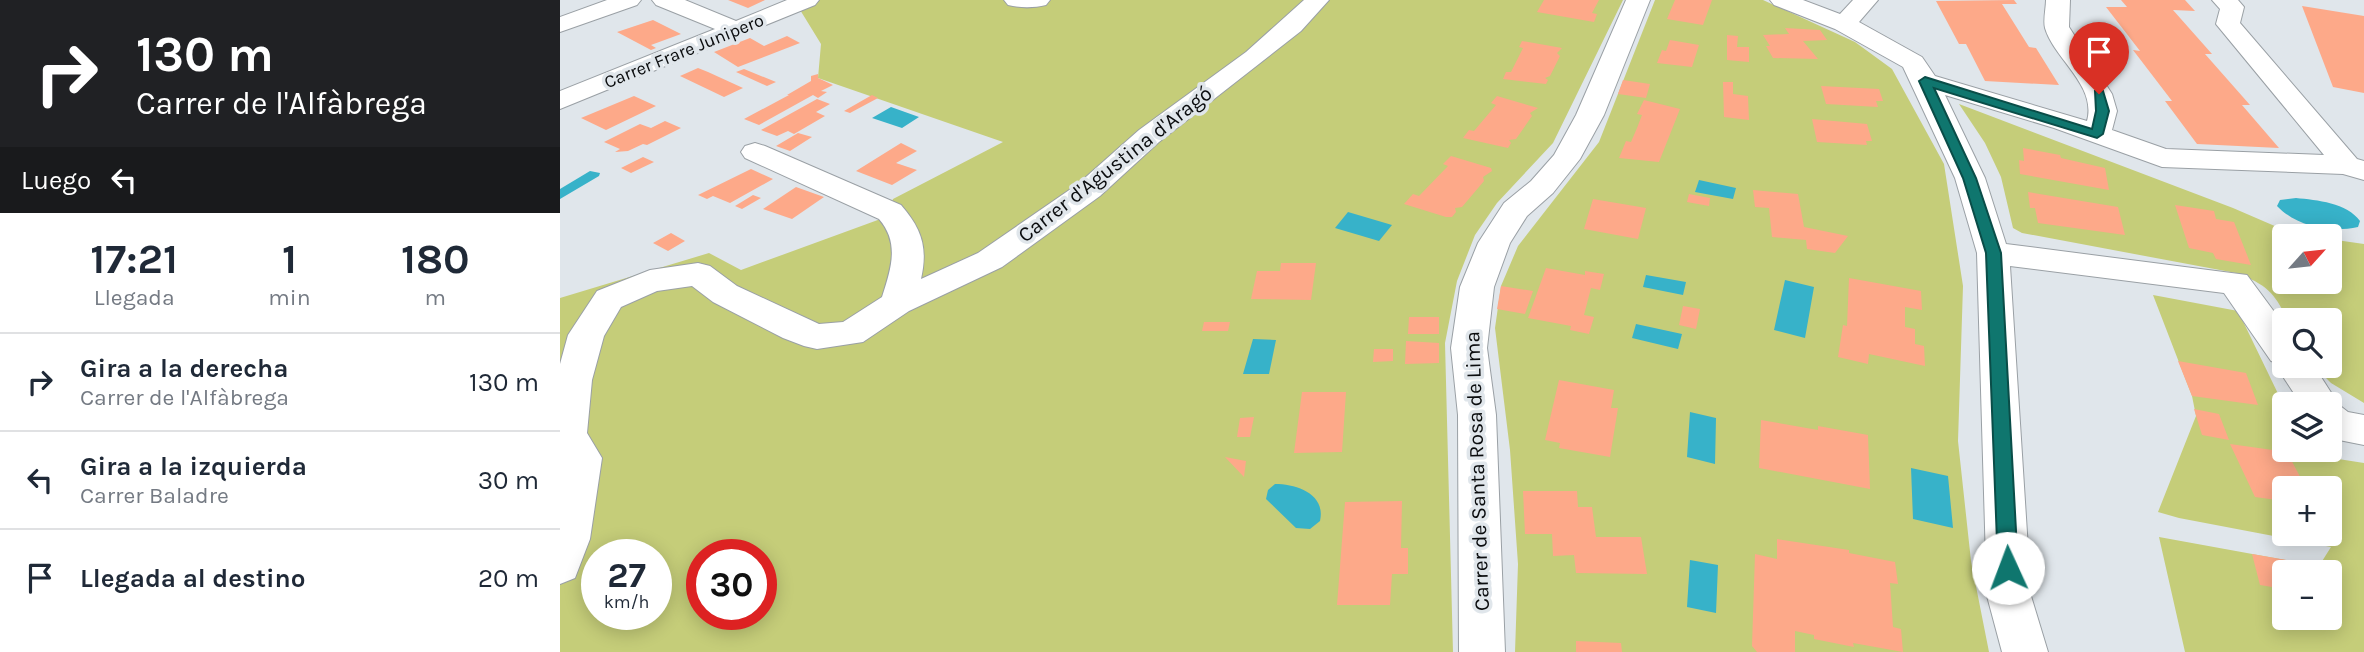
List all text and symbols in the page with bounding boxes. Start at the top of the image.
street label: Carrer Frare Junipero [601,9,767,93]
pin [2069,22,2129,94]
text: 130 m [136,26,274,83]
icon: right [21,28,112,119]
icon: arrive [2080,33,2118,71]
street label: Carrer d'Agustina d'Aragó [1013,81,1217,247]
text: Carrer de l'Alfàbrega [136,85,427,122]
icon: left [105,161,143,199]
text: Luego [21,165,91,196]
north arrow [2272,224,2342,294]
map controls [2272,224,2342,630]
text: 17:21 [90,234,178,284]
text: 1 [282,234,297,284]
text: 180 [401,234,470,284]
text: Llegada [94,284,175,311]
text: min [268,284,311,311]
text: m [425,284,446,311]
button: search [2272,308,2342,378]
street label: Carrer de Santa Rosa de Lima [1460,331,1494,611]
text: Gira a la derecha [80,353,289,384]
icon: right [21,363,59,401]
text: 130 m [469,367,539,398]
text: Carrer de l'Alfàbrega [80,384,289,411]
button: layers [2272,392,2342,462]
text: Gira a la izquierda [80,451,307,482]
icon: left [21,461,59,499]
text: 30 m [478,465,539,496]
button: + [2272,476,2342,546]
text: Carrer Baladre [80,482,229,509]
position arrow [1971,531,2045,605]
speed limit sign: 30 [686,539,777,630]
text: 27 [607,555,646,596]
icon: arrive [21,559,59,597]
button: − [2272,560,2342,630]
text: Llegada al destino [80,563,306,594]
text: 20 m [478,563,539,594]
text: km/h [604,591,649,613]

